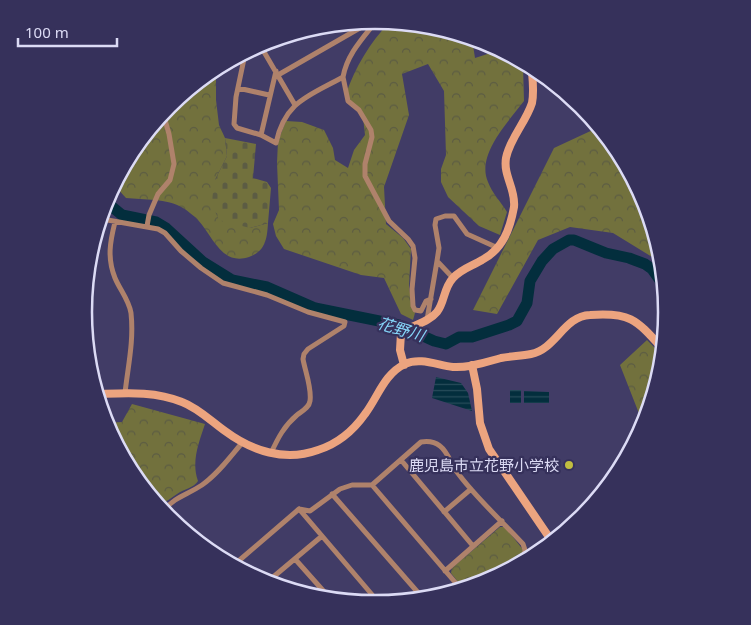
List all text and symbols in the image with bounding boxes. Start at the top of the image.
scale bar [18,15,116,47]
text: 100 m [25,22,69,42]
water label: 花野川 [375,311,429,347]
place label: 鹿児島市立花野小学校 [409,455,559,475]
marker: 鹿児島市立花野小学校 [563,459,575,471]

